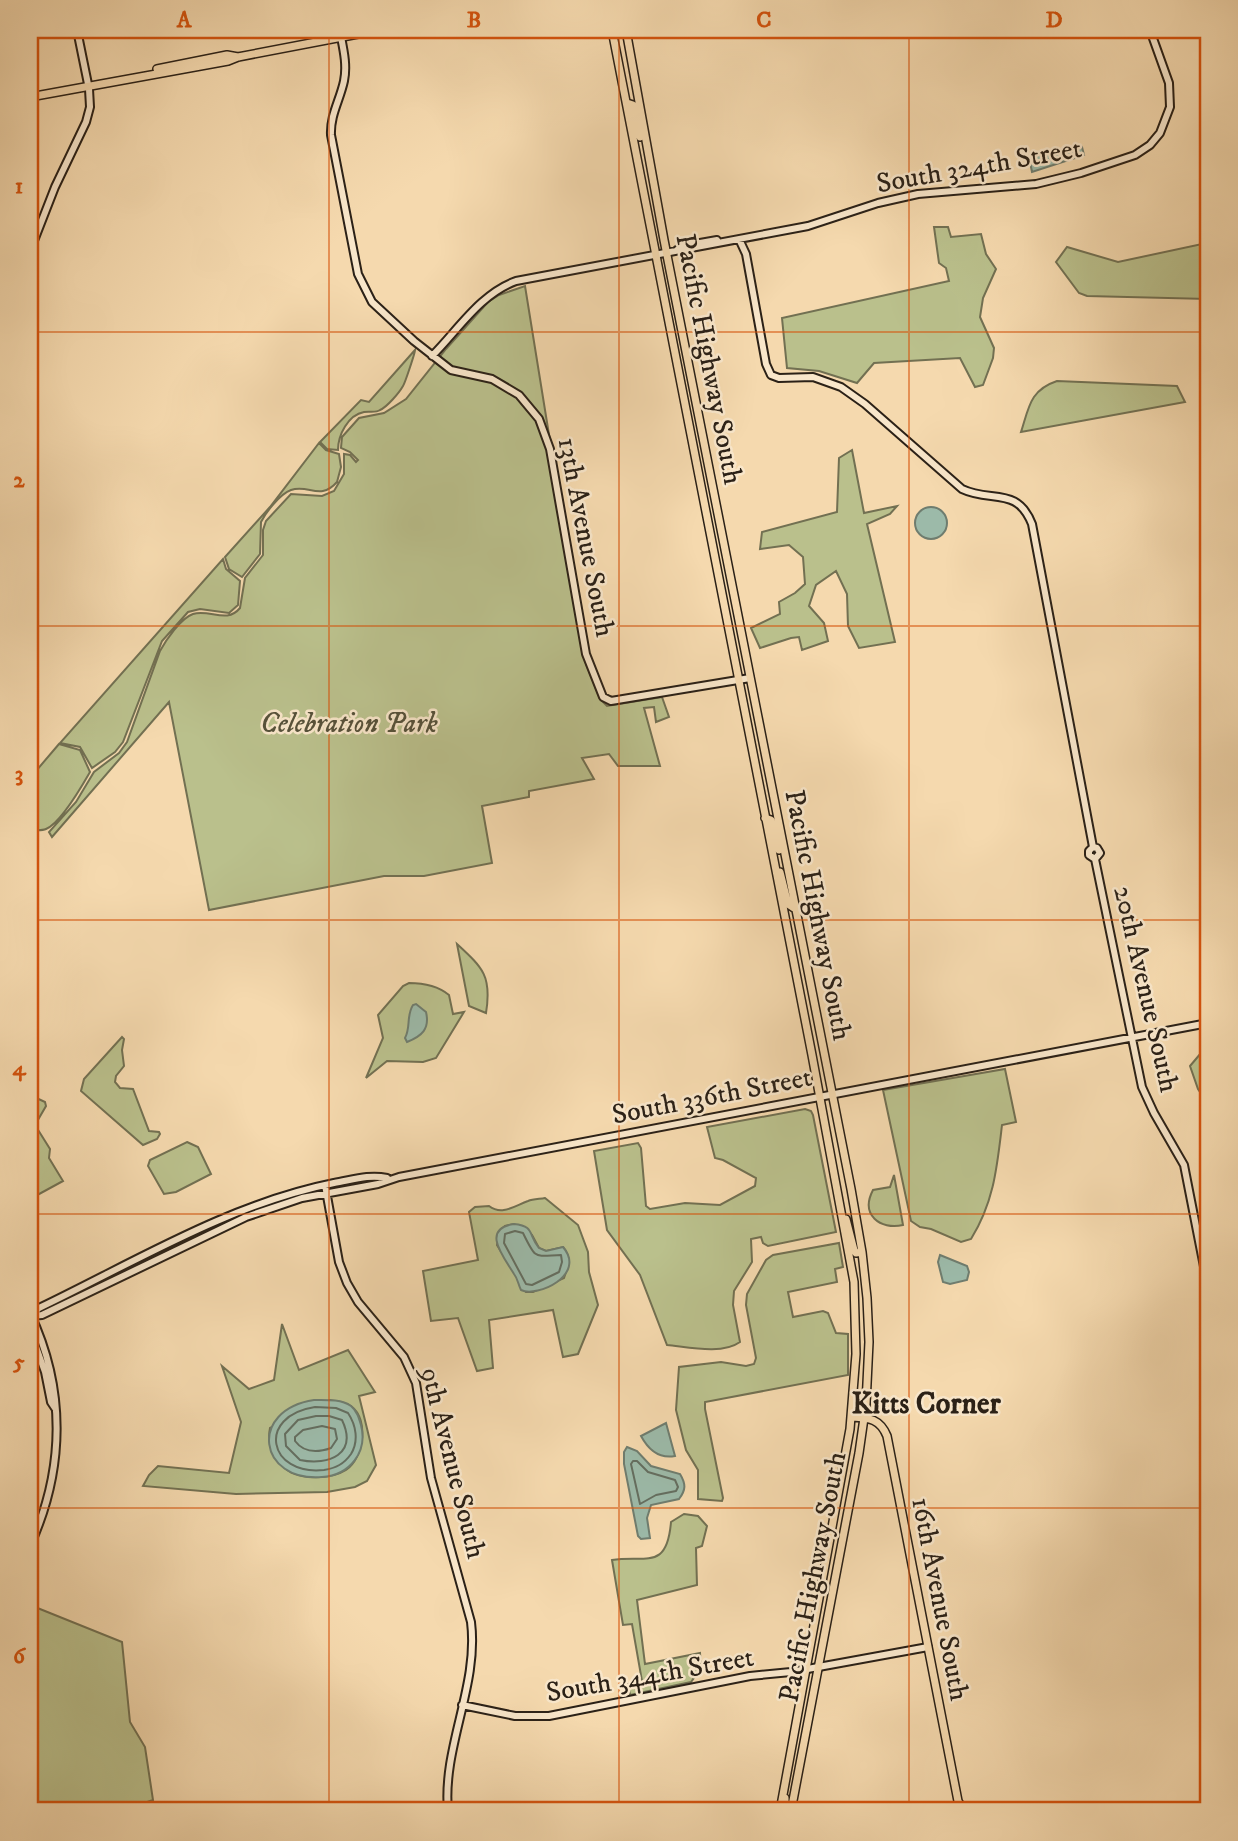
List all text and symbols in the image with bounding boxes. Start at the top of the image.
text: A [176,6,193,35]
text: B [467,6,481,35]
text: C [756,6,772,35]
text: D [1045,6,1063,35]
street label: South 324th Street [874,131,1084,201]
text: 1 [15,172,23,201]
street label: Pacific Highway South [668,231,751,488]
street label: 13th Avenue South [549,434,623,640]
text: 2 [13,466,25,495]
park label: Celebration Park [260,706,438,741]
text: 3 [15,760,23,789]
street label: Pacific Highway South [777,787,860,1044]
street label: 20th Avenue South [1105,882,1187,1096]
text: 4 [12,1054,27,1083]
street label: South 336th Street [609,1059,815,1133]
text: 5 [12,1348,25,1377]
street label: 9th Avenue South [412,1362,494,1563]
district label: Kitts Corner [851,1386,1001,1423]
street label: Pacific Highway South [772,1448,855,1705]
street label: 16th Avenue South [903,1494,977,1704]
street label: South 344th Street [544,1640,756,1710]
text: 6 [13,1642,27,1671]

